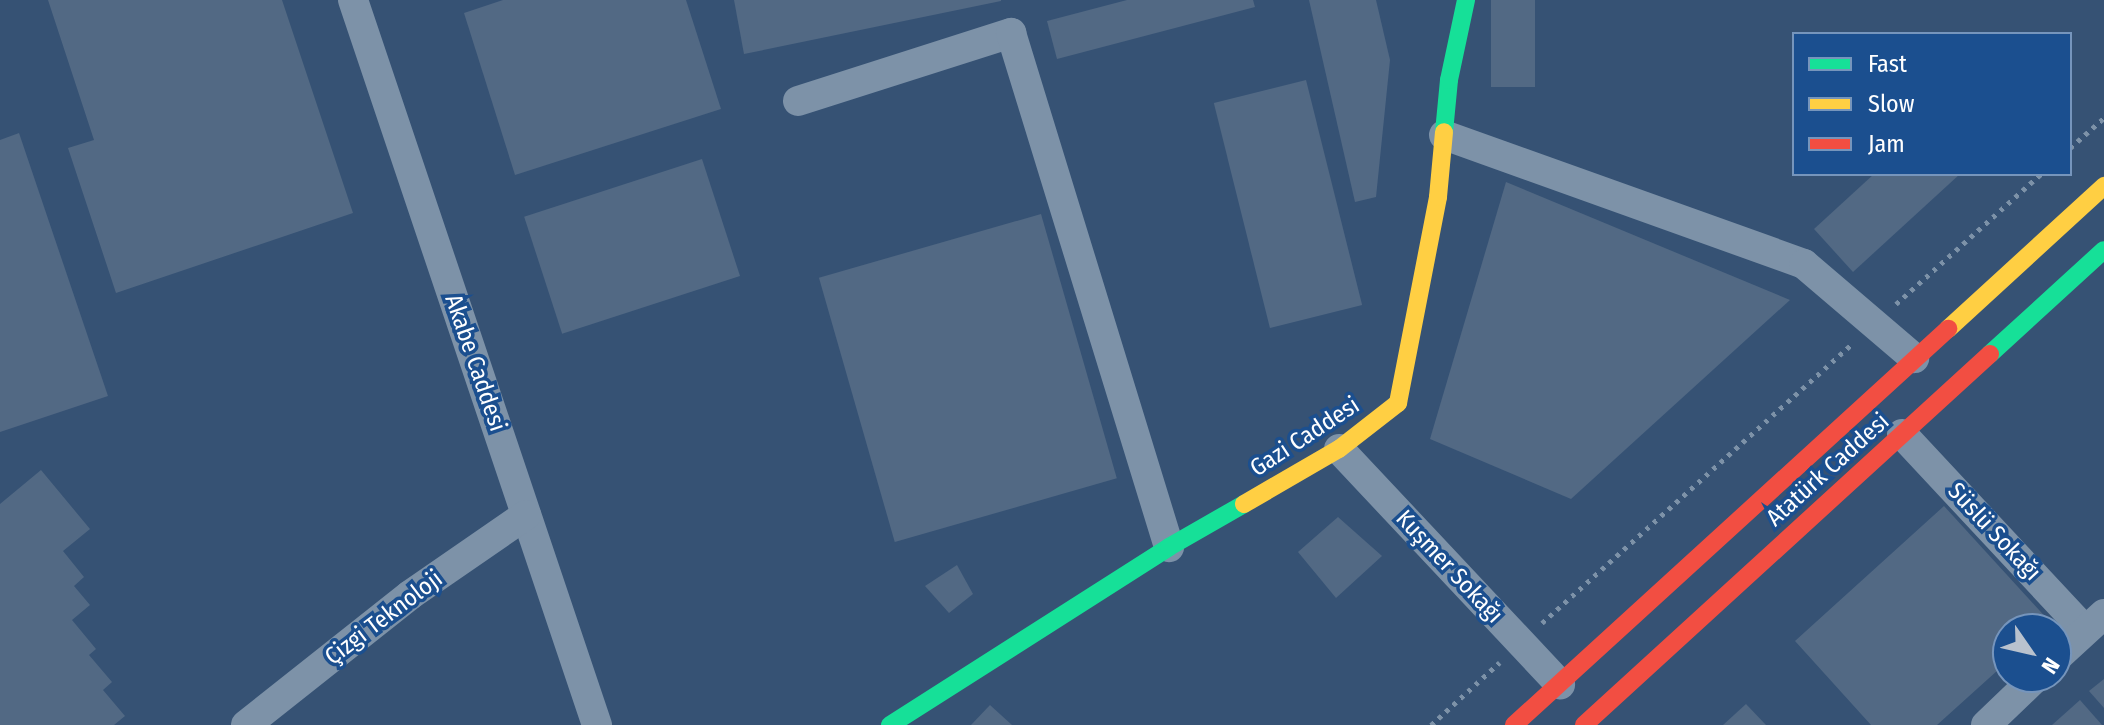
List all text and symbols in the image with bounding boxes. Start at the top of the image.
legend [1792,32,2072,176]
text: Fast [1868,50,1907,78]
text: Slow [1868,90,1914,118]
text: Jam [1868,130,1905,158]
street label: Akabe Caddesi [438,291,512,435]
street label: Gazi Caddesi [1245,391,1365,483]
street label: Atatürk Caddesi [1761,407,1895,533]
street label: Süslü Sokağı [1941,477,2047,587]
street label: Kuşmer Sokağı [1389,505,1509,629]
street label: Çizgi Teknoloji [320,565,448,671]
north arrow [1992,613,2072,693]
text: N [2036,653,2066,679]

